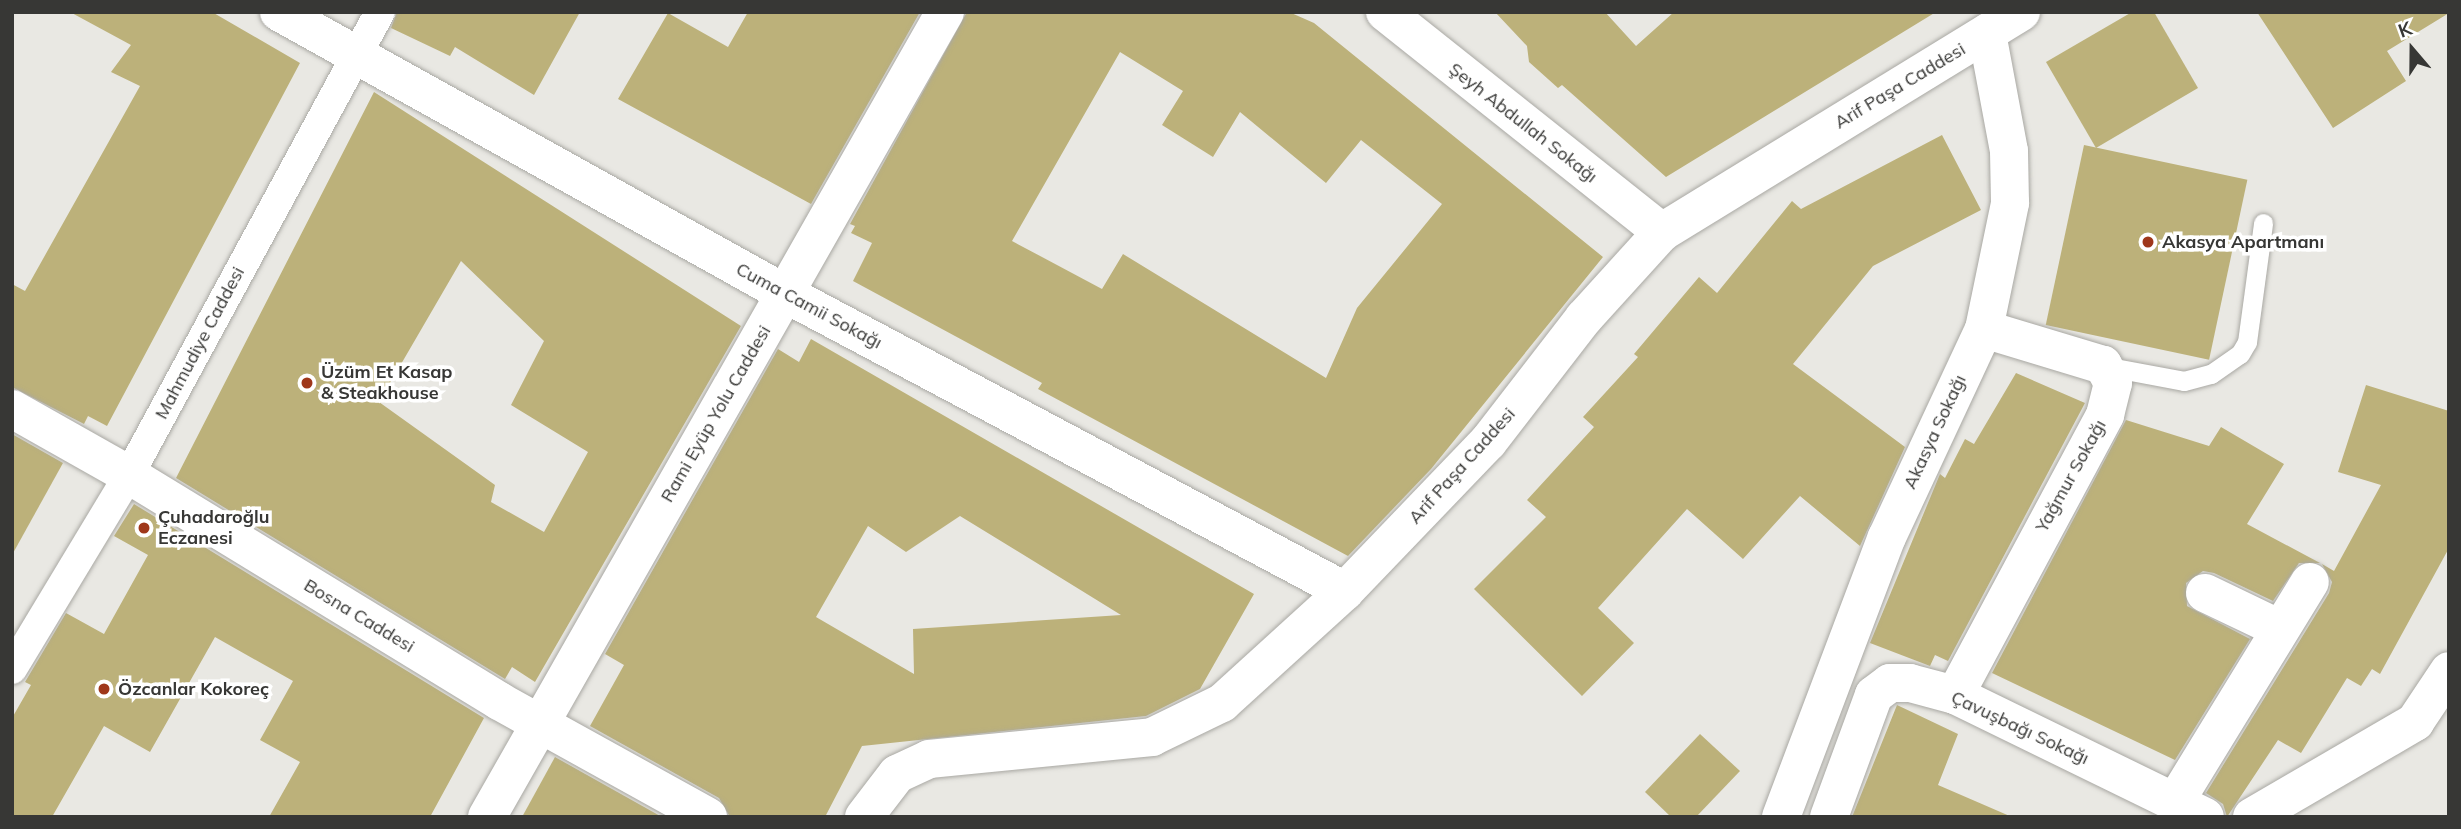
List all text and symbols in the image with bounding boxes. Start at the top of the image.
north arrow [2377,14,2447,84]
text: K [2395,16,2415,43]
street label: Arif Paşa Caddesi [1831,38,1969,134]
street label: Şeyh Abdullah Sokağı [1445,58,1601,188]
place label: Akasya Apartmanı [2162,231,2324,253]
marker: Akasya Apartmanı [2140,234,2156,250]
street label: Cuma Camii Sokağı [732,258,886,354]
street label: Mahmudiye Caddesi [151,263,249,423]
street label: Rami Eyüp Yolu Caddesi [657,322,775,506]
place label: Üzüm Et Kasap & Steakhouse [321,362,452,404]
street label: Akasya Sokağı [1899,371,1971,493]
marker: Üzüm Et Kasap & Steakhouse [299,375,315,391]
street label: Arif Paşa Caddesi [1404,403,1520,529]
street label: Yağmur Sokağı [2031,416,2111,536]
place label: Çuhadaroğlu Eczanesi [158,507,269,550]
marker: Çuhadaroğlu Eczanesi [136,520,152,536]
street label: Bosna Caddesi [300,575,418,657]
place label: Özcanlar Kokoreç [118,678,269,700]
marker: Özcanlar Kokoreç [96,681,112,697]
street label: Çavuşbağı Sokağı [1948,687,2092,769]

